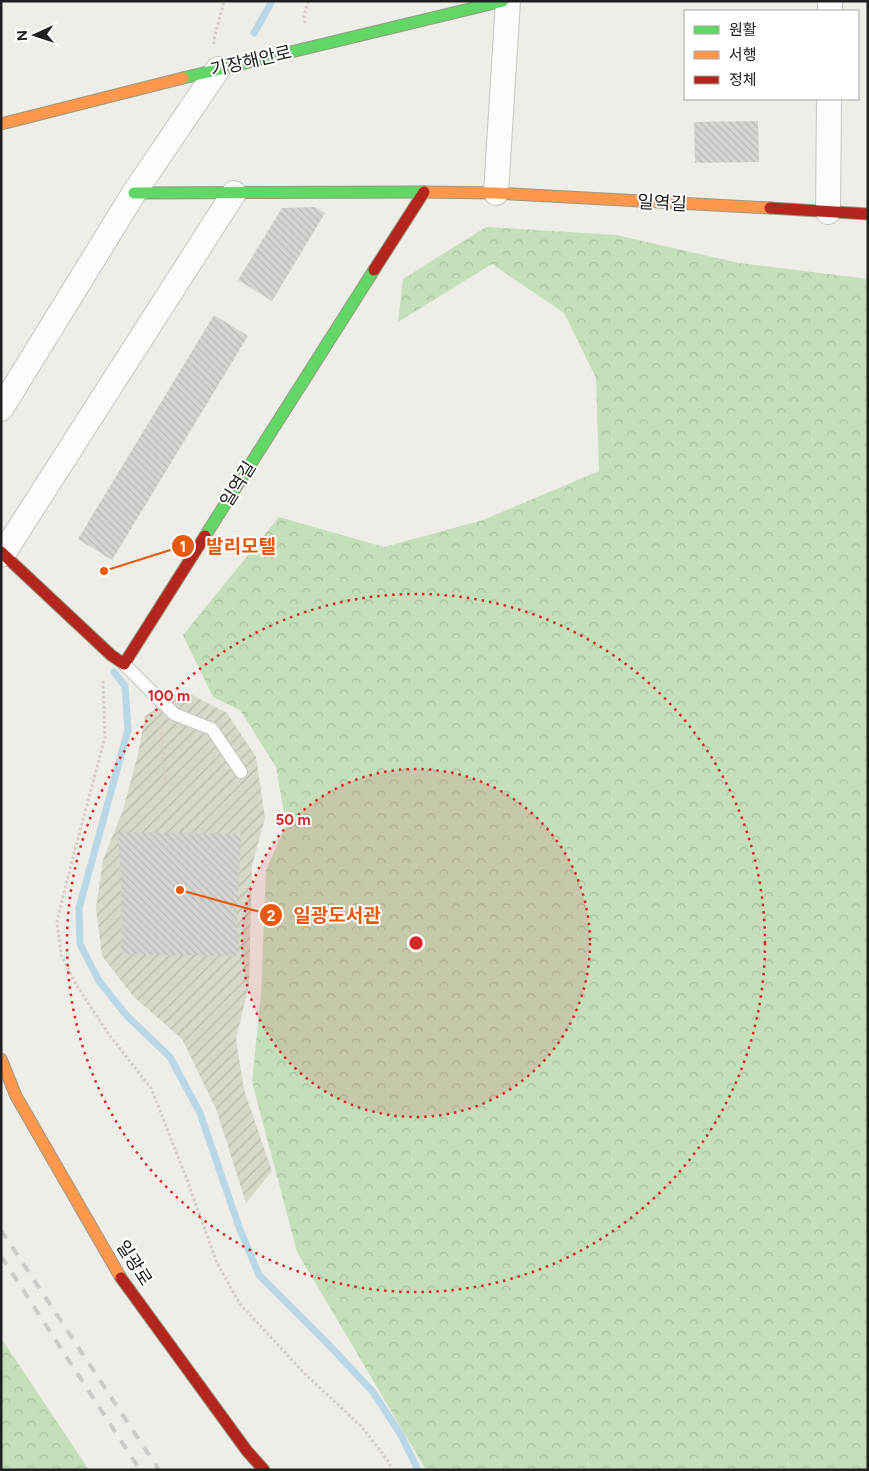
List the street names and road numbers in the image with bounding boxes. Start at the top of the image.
street label: 기장해안로 [208,41,294,81]
street label: 일역길 [637,191,687,215]
street label: 일역길 [216,457,260,511]
street label: 일광로 [111,1236,157,1290]

